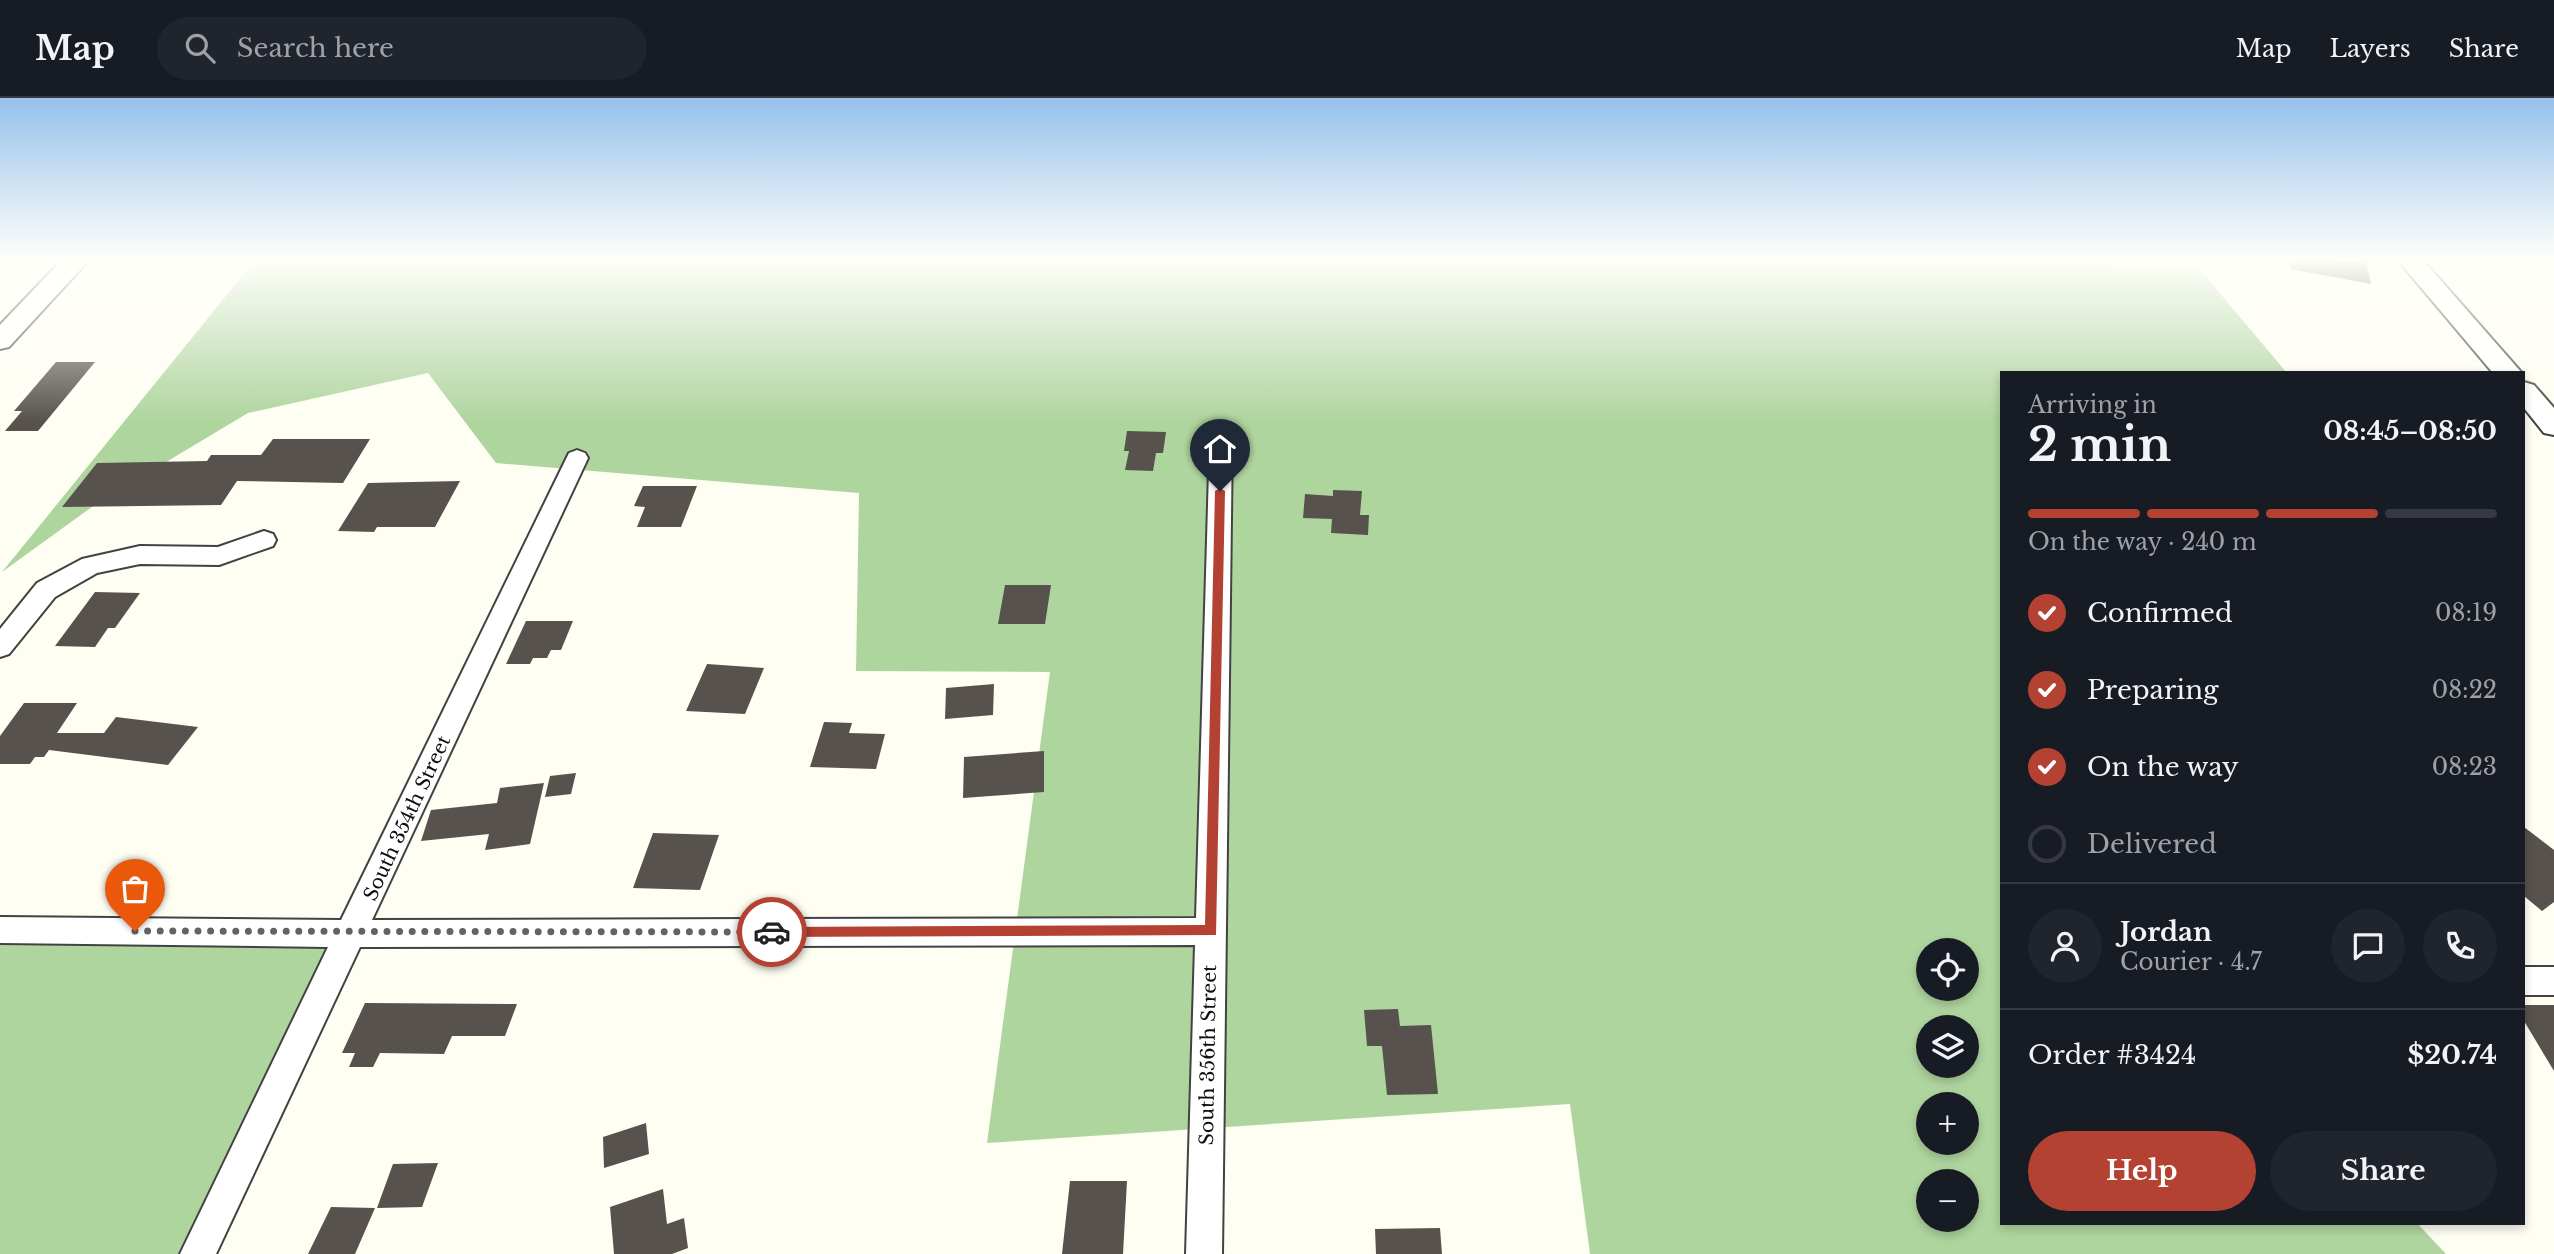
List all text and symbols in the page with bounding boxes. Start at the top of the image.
search box [157,17,647,80]
text: Map [35,28,115,69]
icon: search [181,29,219,67]
text: Search here [237,32,394,64]
text: Map [2236,34,2292,63]
text: Layers [2330,34,2411,63]
text: Share [2449,34,2519,63]
text: Arriving in [2028,391,2157,419]
text: 08:45–08:50 [2323,415,2497,447]
text: 2 min [2028,416,2171,473]
pin [1190,419,1250,491]
icon: home [1201,430,1239,468]
text: On the way · 240 m [2028,528,2257,556]
icon: check [2028,594,2066,632]
text: Confirmed [2087,597,2232,629]
text: 08:19 [2435,599,2497,627]
icon: check [2028,671,2066,709]
text: Preparing [2087,674,2219,706]
text: 08:22 [2432,676,2497,704]
street label: South 354th Street [359,731,456,904]
icon: check [2028,748,2066,786]
text: On the way [2087,751,2239,783]
text: 08:23 [2432,753,2497,781]
text: Delivered [2087,828,2217,860]
pin [105,859,165,931]
icon: bag [116,870,154,908]
courier [737,897,807,967]
button: person [2028,909,2102,983]
button: chat [2331,909,2405,983]
button: phone [2423,909,2497,983]
icon: car [753,913,791,951]
text: Jordan [2120,916,2212,948]
map controls [1916,938,1979,1232]
button: locate [1916,938,1979,1001]
text: Courier · 4.7 [2120,948,2262,976]
street label: South 356th Street [1195,964,1221,1146]
button: layers [1916,1015,1979,1078]
text: Order #3424 [2028,1039,2196,1071]
text: $20.74 [2408,1039,2497,1071]
button: + [1916,1092,1979,1155]
button: Help [2028,1131,2256,1211]
button: Share [2270,1131,2497,1211]
button: − [1916,1169,1979,1232]

